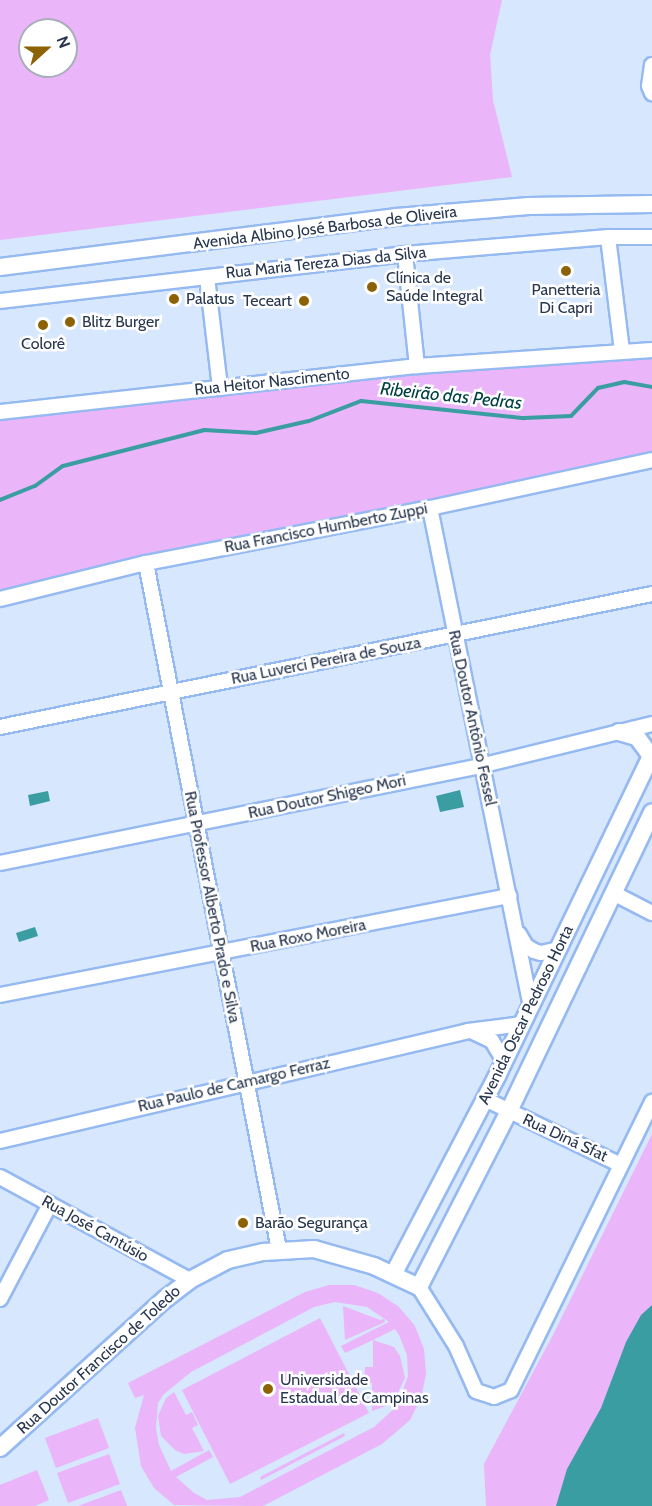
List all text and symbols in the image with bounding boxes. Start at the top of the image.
north arrow [18,18,78,78]
text: N [53,33,74,51]
street label: Avenida Albino José Barbosa de Oliveira [192,202,458,254]
street label: Rua Maria Tereza Dias da Silva [225,243,427,283]
marker: Panetteria Di Capri [559,264,573,278]
place label: Clínica de Saúde Integral [386,268,483,306]
marker: Clínica de Saúde Integral [363,278,381,296]
place label: Panetteria Di Capri [532,280,600,318]
place label: Palatus [186,289,234,309]
place label: Teceart [243,291,292,311]
marker: Palatus [167,292,181,306]
marker: Teceart [297,294,311,308]
place label: Blitz Burger [82,312,159,332]
marker: Blitz Burger [63,315,77,329]
marker: Colorê [36,318,50,332]
place label: Colorê [21,334,65,354]
street label: Rua Heitor Nascimento [194,364,350,400]
water label: Ribeirão das Pedras [379,378,523,414]
street label: Rua Francisco Humberto Zuppi [223,499,429,557]
street label: Rua Doutor Antônio Fessel [444,628,500,808]
street label: Rua Luverci Pereira de Souza [230,633,422,689]
street label: Rua Doutor Shigeo Mori [246,771,408,823]
street label: Rua Professor Alberto Prado e Silva [180,790,244,1024]
street label: Rua Roxo Moreira [249,915,367,957]
street label: Avenida Oscar Pedroso Horta [474,922,578,1108]
street label: Rua Paulo de Camargo Ferraz [136,1054,332,1116]
street label: Rua Diná Sfat [519,1110,611,1166]
street label: Rua José Cantúsio [38,1192,152,1266]
place label: Barão Segurança [255,1213,368,1233]
marker: Barão Segurança [236,1216,250,1230]
street label: Rua Doutor Francisco de Toledo [13,1282,185,1438]
place label: Universidade Estadual de Campinas [280,1370,429,1408]
marker: Universidade Estadual de Campinas [261,1382,275,1396]

